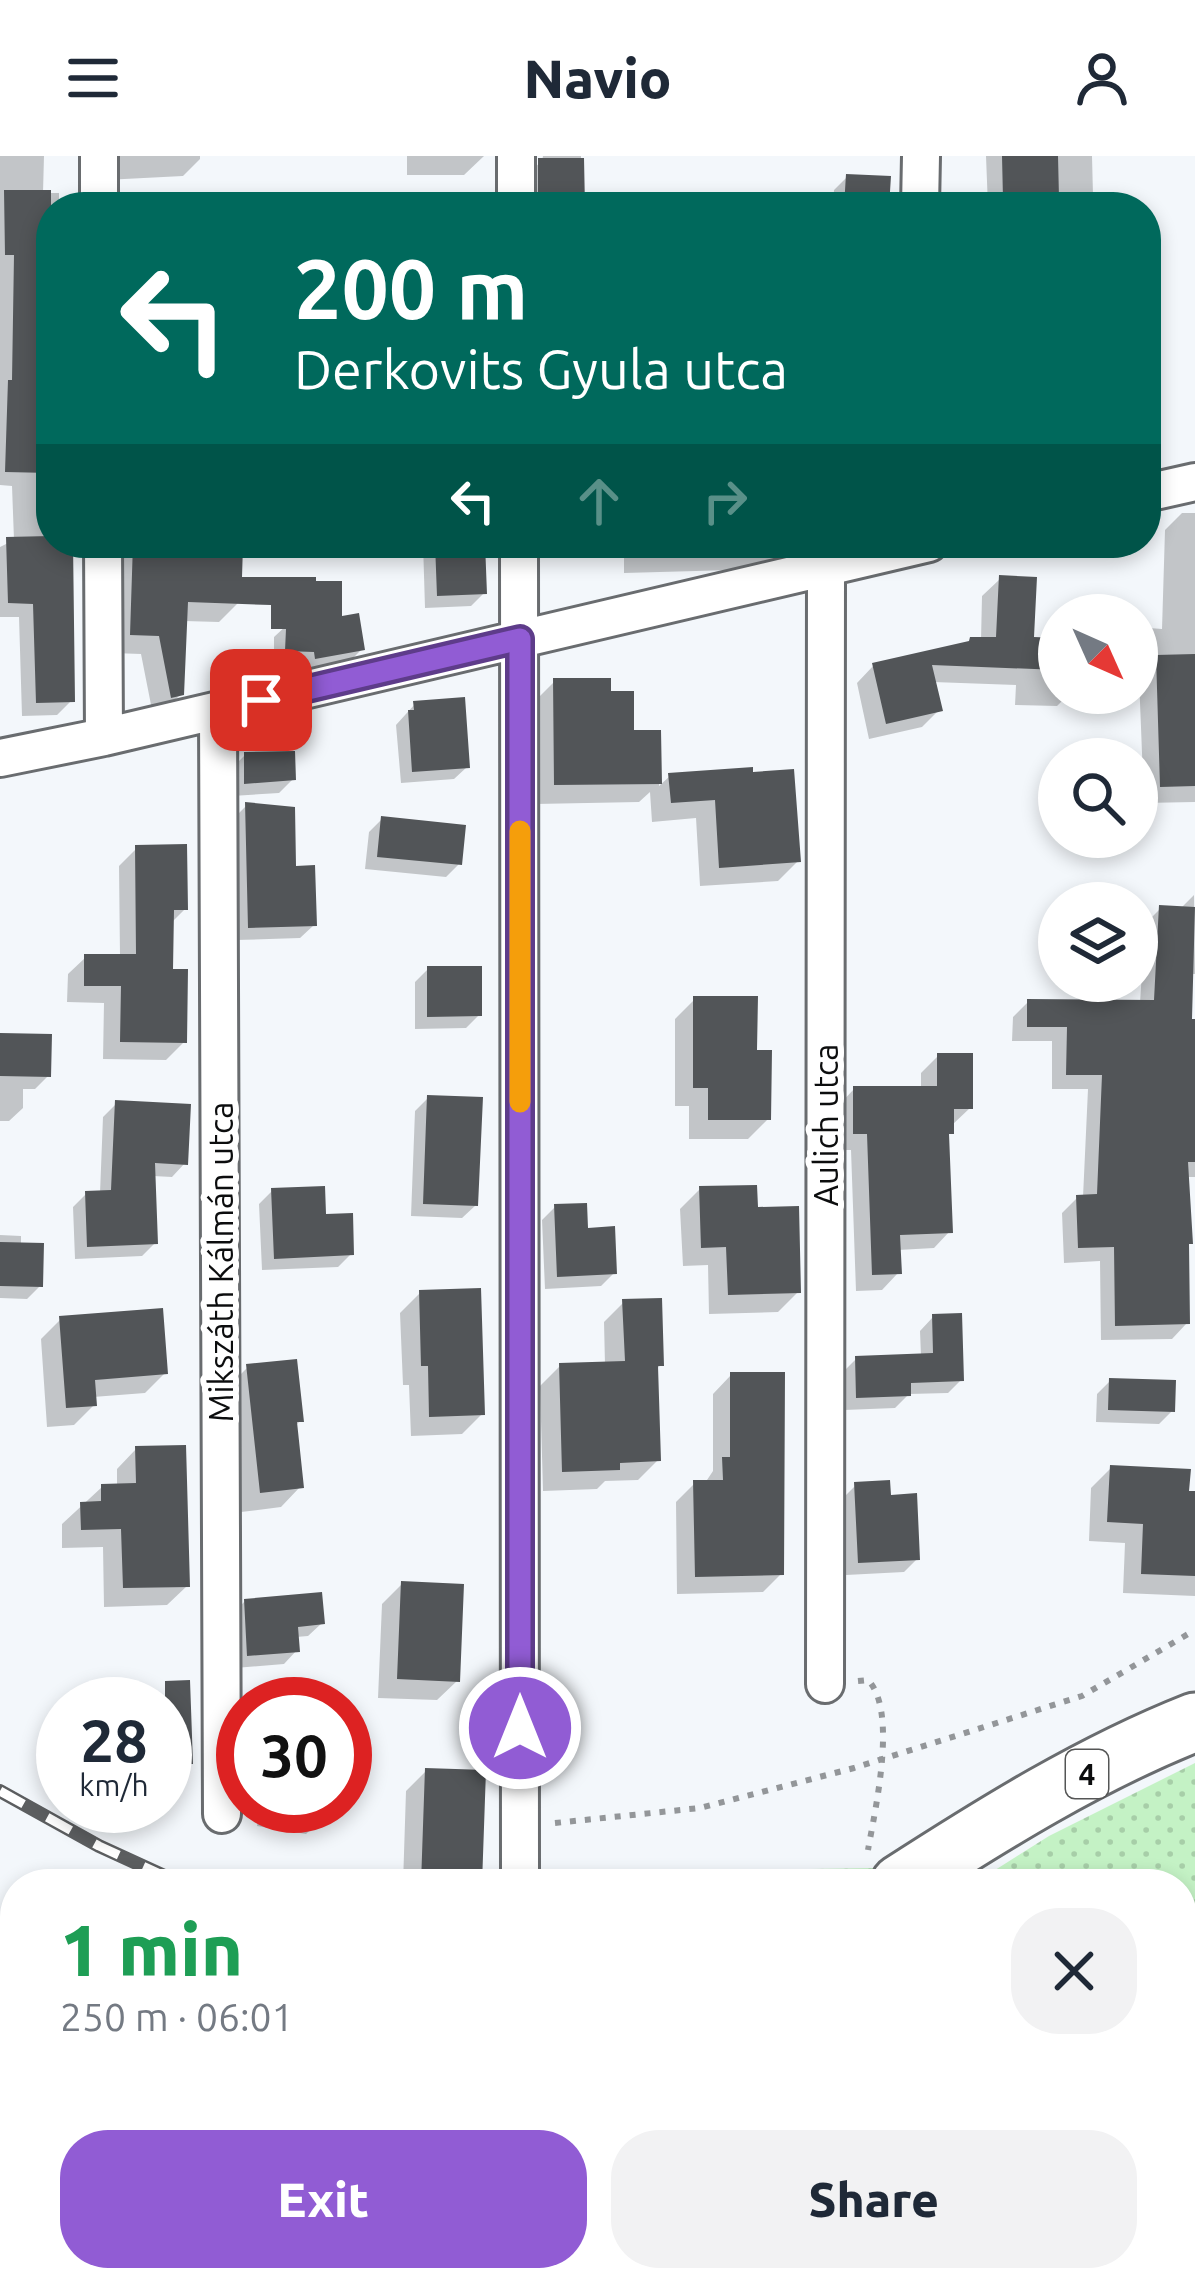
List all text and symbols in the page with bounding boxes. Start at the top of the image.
icon: menu [60,45,126,111]
icon: person [1069,45,1135,111]
text: Navio [523,48,672,108]
icon: left [96,240,252,396]
text: 200 m [294,241,528,335]
text: Derkovits Gyula utca [294,339,788,399]
icon: left [440,468,506,534]
icon: ahead [566,468,632,534]
icon: right [692,468,758,534]
north arrow [1038,594,1158,714]
map controls [1038,594,1158,1002]
pin [210,649,312,751]
icon: arrive [228,667,294,733]
button: search [1038,738,1158,858]
button: layers [1038,882,1158,1002]
street label: Aulich utca [807,1044,844,1206]
street label: Mikszáth Kálmán utca [202,1102,239,1422]
position arrow [457,1665,583,1791]
speed limit sign: 30 [216,1677,372,1833]
text: 28 [80,1706,148,1773]
road number: 4 [1066,1750,1108,1798]
text: km/h [79,1768,149,1802]
button: close [1011,1908,1137,2034]
text: 1 min [60,1909,243,1990]
text: 250 m · 06:01 [60,1995,294,2038]
button: Exit [60,2130,587,2268]
button: Share [611,2130,1137,2268]

